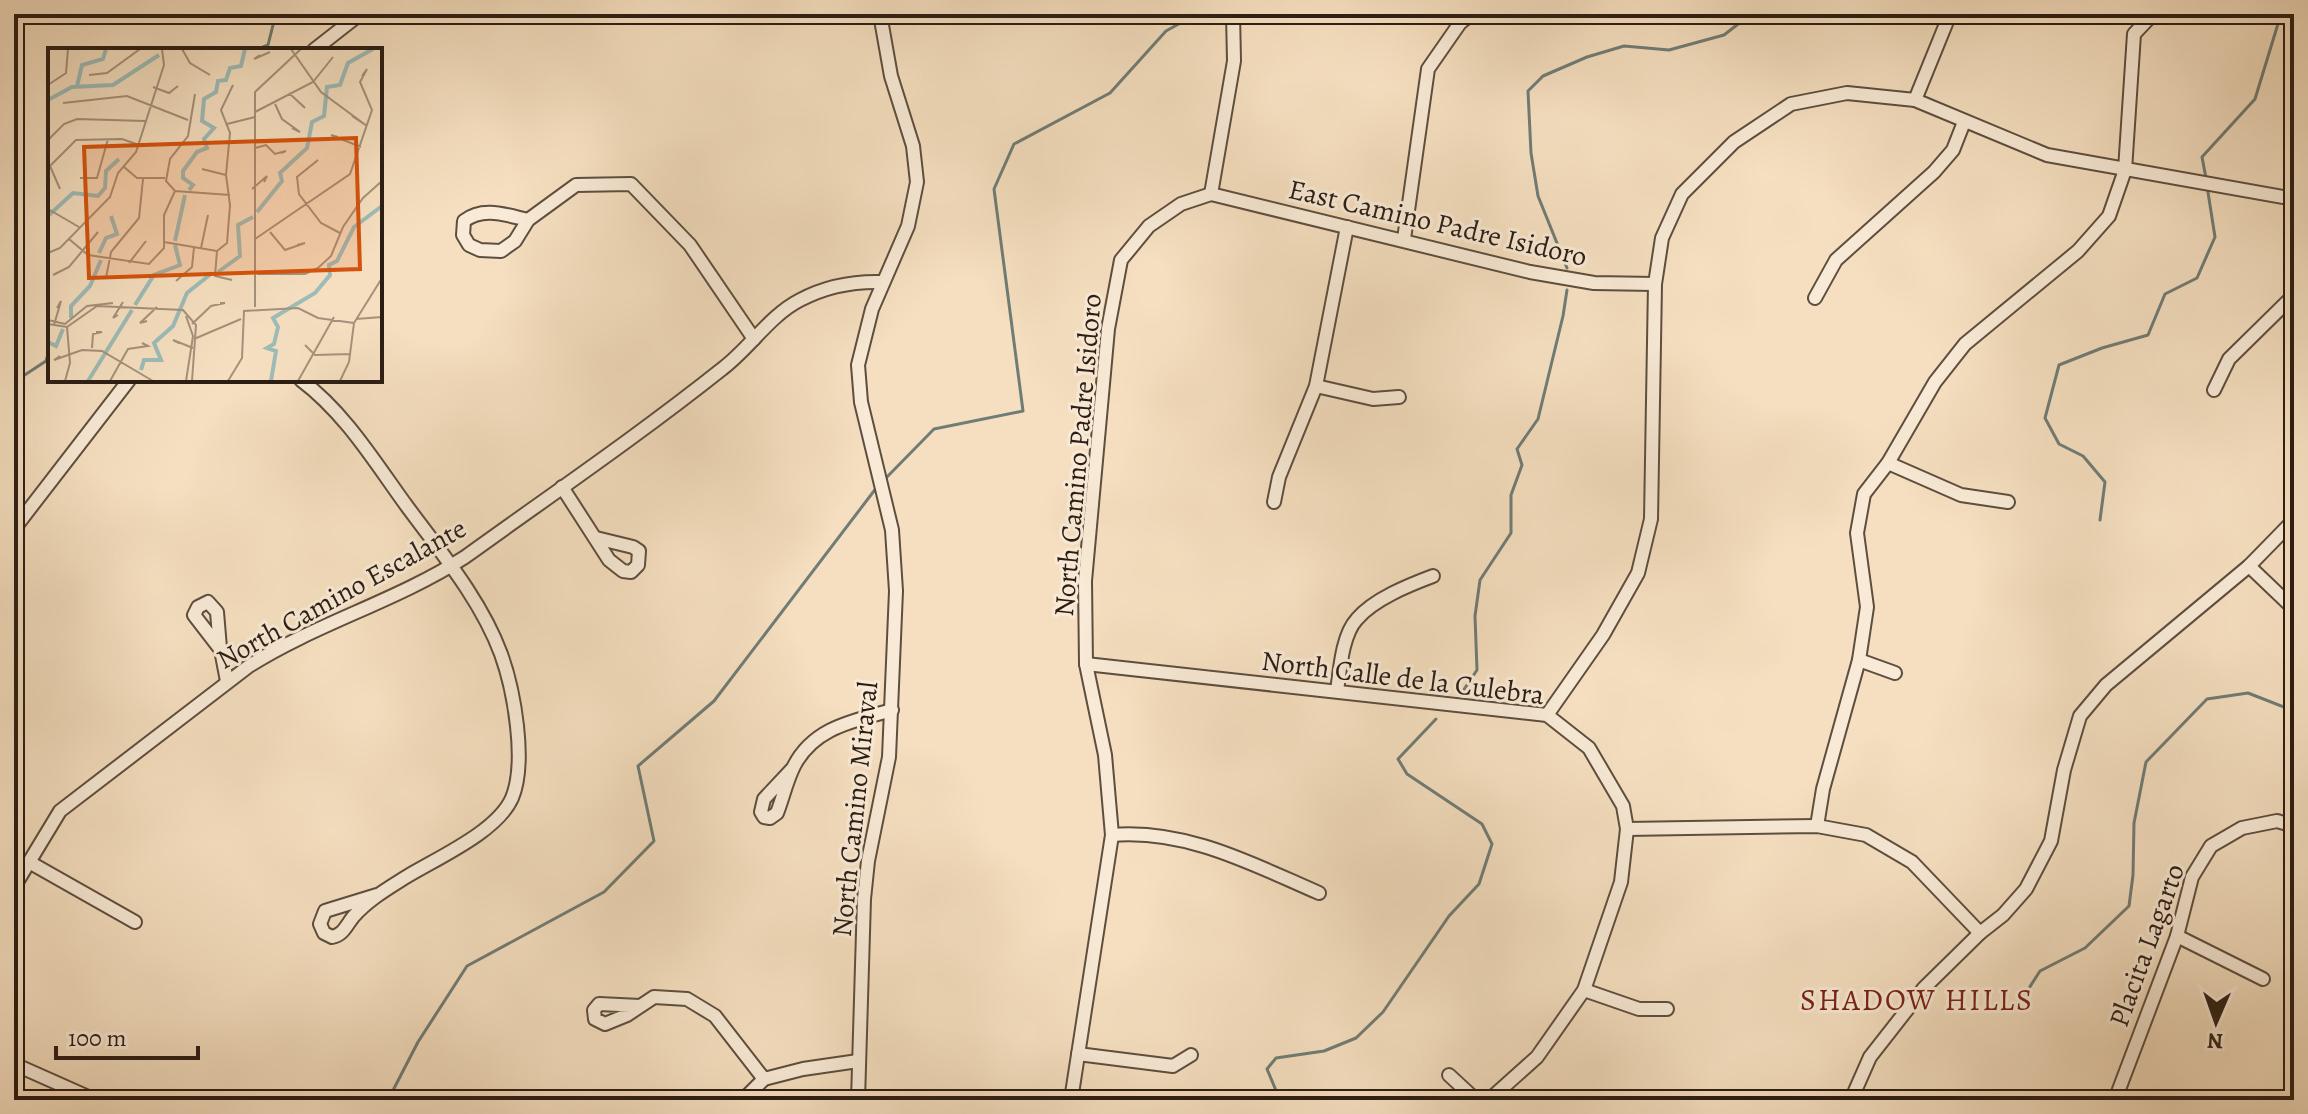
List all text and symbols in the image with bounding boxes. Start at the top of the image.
inset map [48,48,382,382]
street label: East Camino Padre Isidoro [1285,170,1591,276]
street label: North Camino Padre Isidoro [1045,292,1111,618]
street label: North Camino Escalante [210,509,473,678]
street label: North Calle de la Culebra [1259,642,1546,714]
street label: North Camino Miraval [823,679,887,939]
street label: Placita Lagarto [2100,859,2194,1032]
district label: SHADOW HILLS [1800,980,2034,1020]
north arrow [2176,982,2256,1062]
scale bar [56,1010,198,1060]
text: 100 m [68,1022,127,1054]
text: N [2207,1026,2224,1056]

